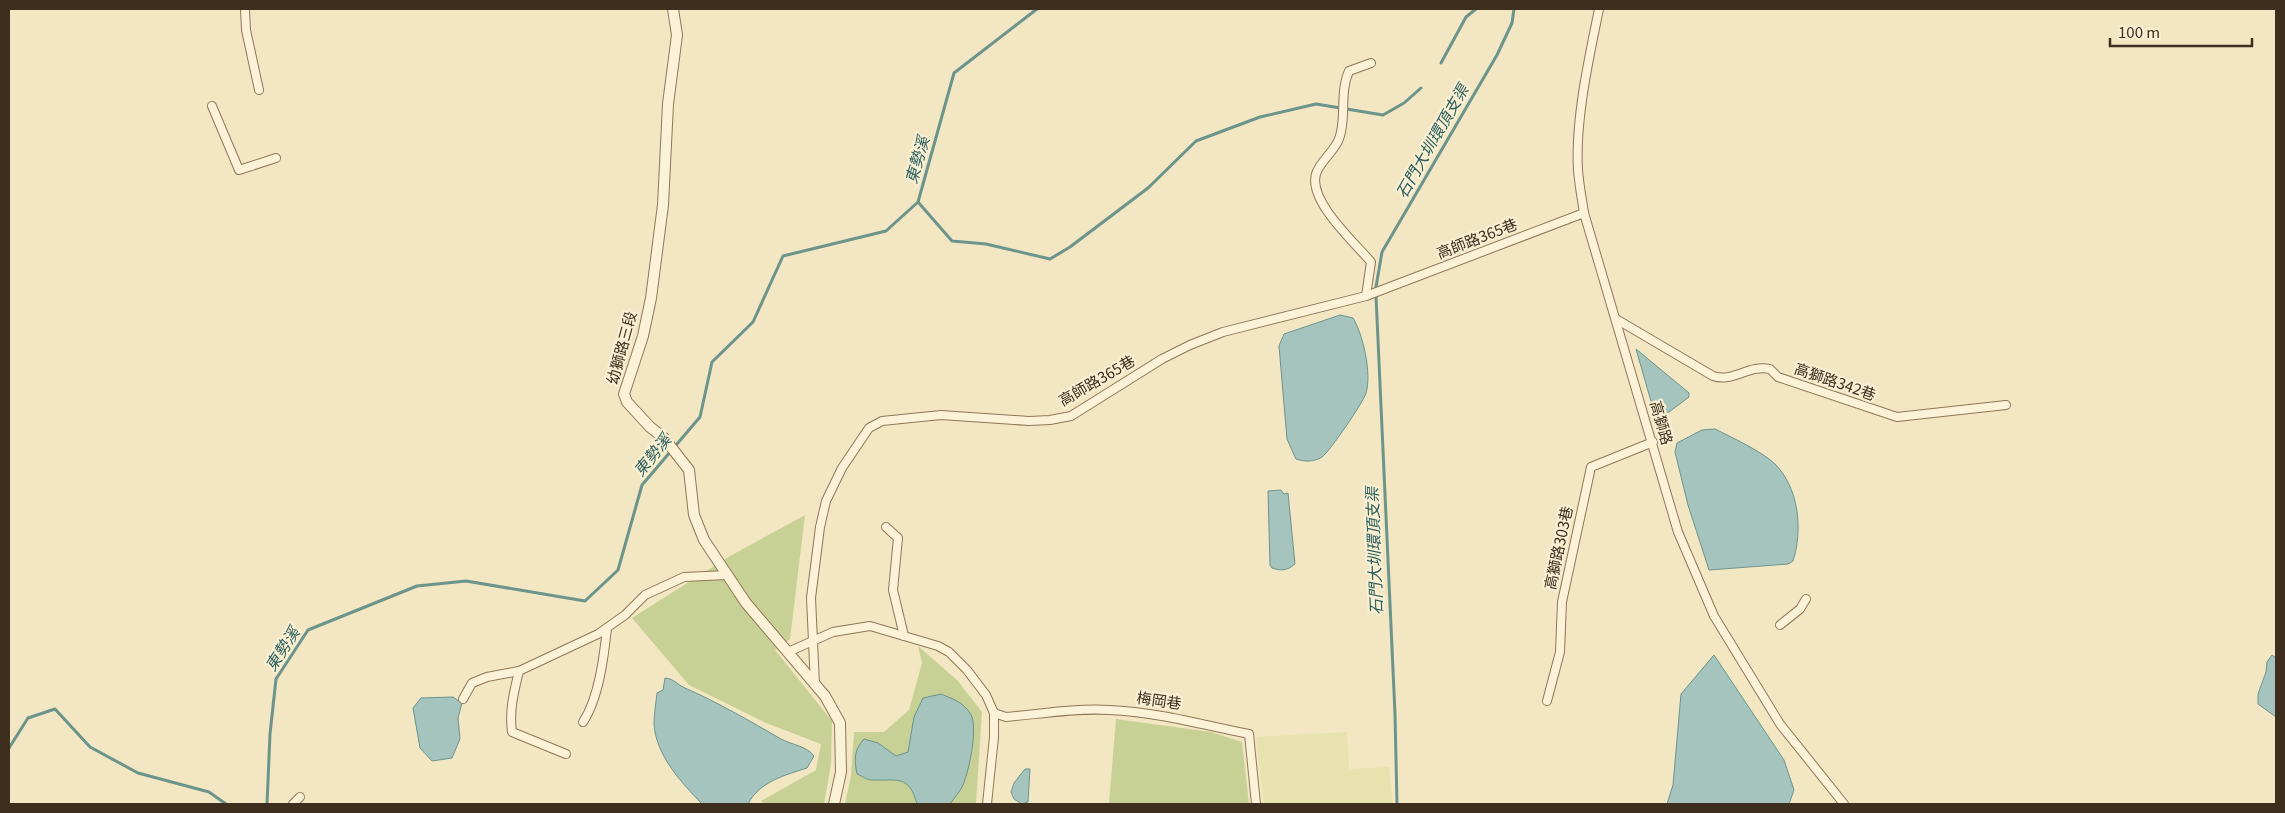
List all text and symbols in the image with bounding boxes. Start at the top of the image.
scale bar [2110,15,2252,47]
text: 100 m [2118,21,2160,42]
water label: 石門大圳環頂支渠 [1389,77,1475,202]
water label: 東勢溪 [898,131,935,186]
street label: 高師路365巷 [1433,213,1520,263]
street label: 幼獅路三段 [601,309,640,387]
street label: 高師路365巷 [1054,349,1138,410]
street label: 高獅路342巷 [1792,357,1879,404]
street label: 高獅路 [1646,398,1679,447]
water label: 東勢溪 [627,427,677,481]
water label: 石門大圳環頂支渠 [1359,485,1387,615]
street label: 高獅路303巷 [1538,504,1577,591]
water label: 東勢溪 [258,620,305,675]
street label: 梅岡巷 [1135,686,1183,713]

